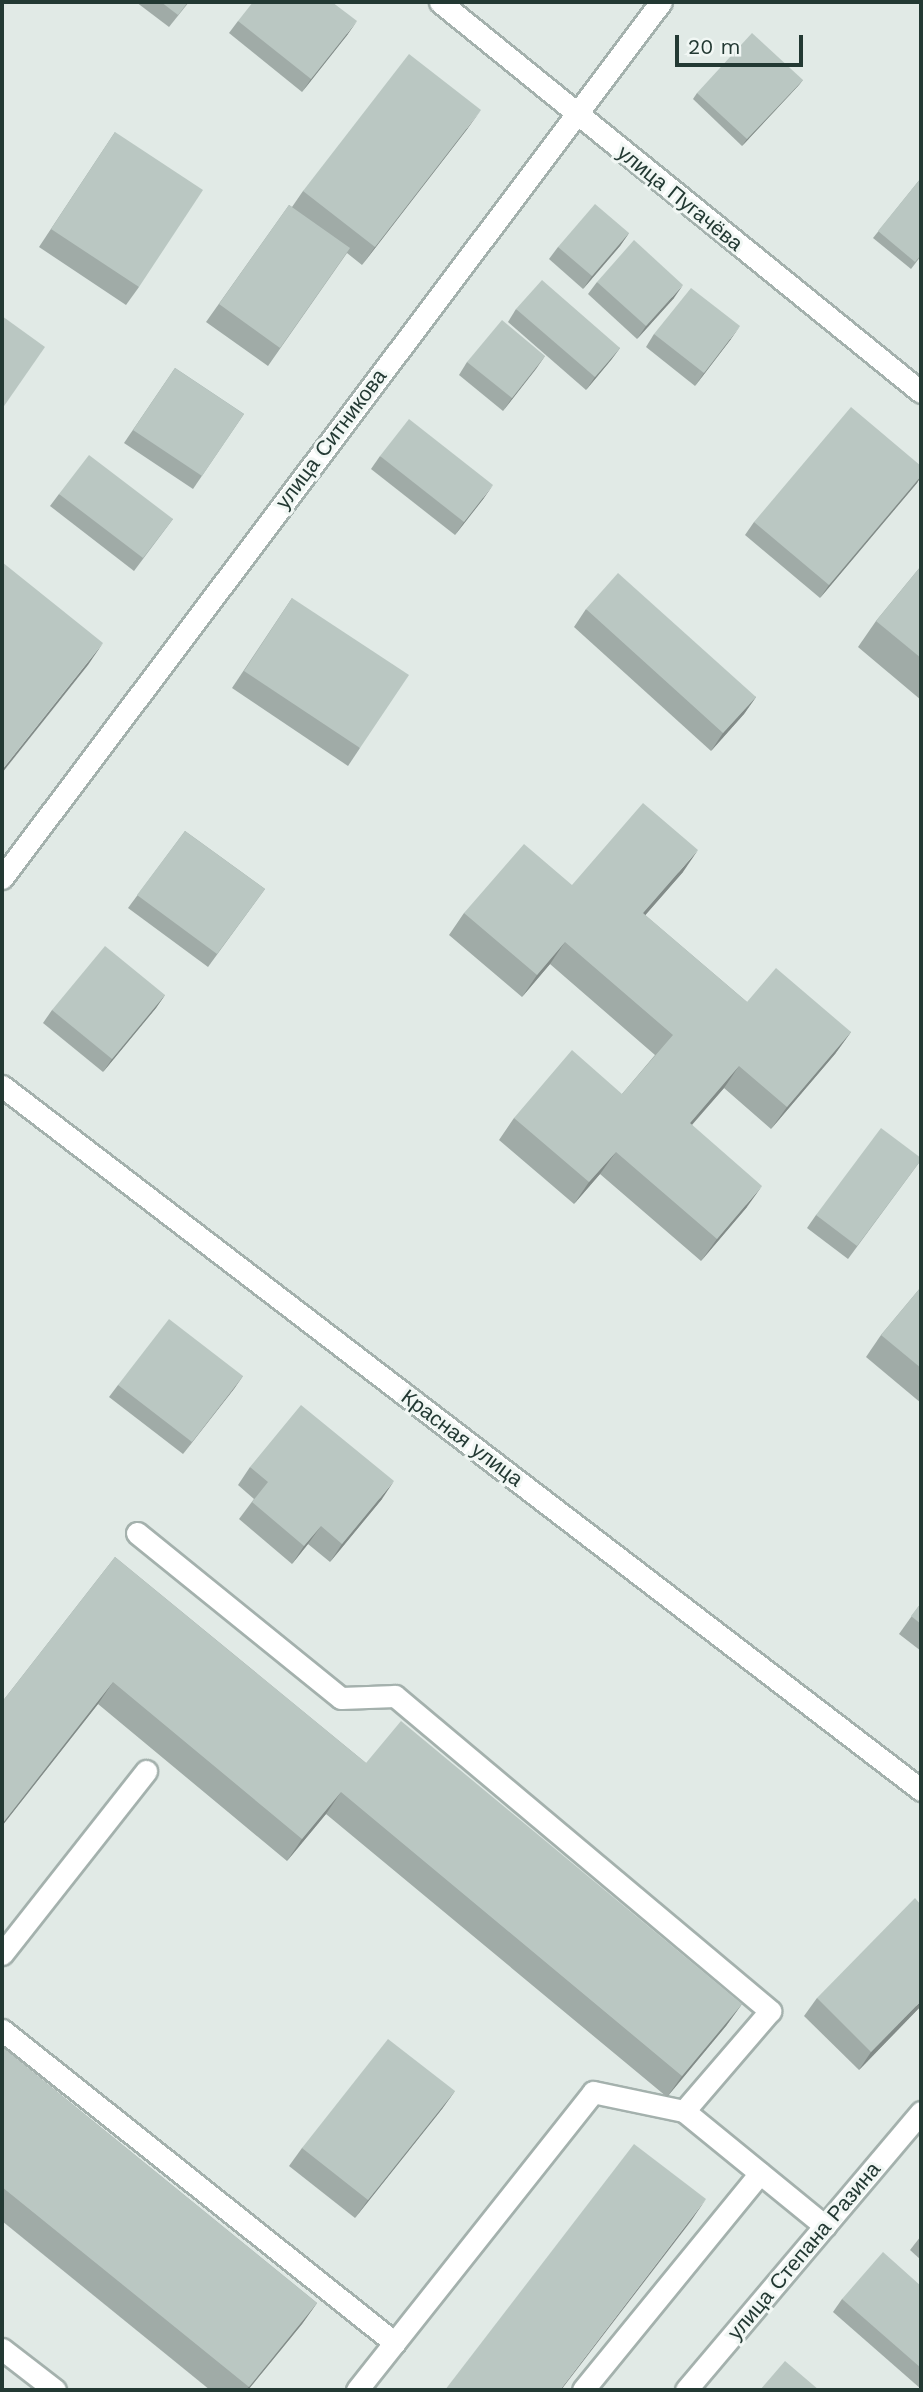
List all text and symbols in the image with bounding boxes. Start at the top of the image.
scale bar [678,21,806,65]
text: 20 m [688,34,740,59]
street label: улица Пугачёва [612,140,748,256]
street label: улица Ситникова [270,364,392,514]
street label: Красная улица [396,1384,528,1492]
street label: улица Степана Разина [722,2157,886,2345]

